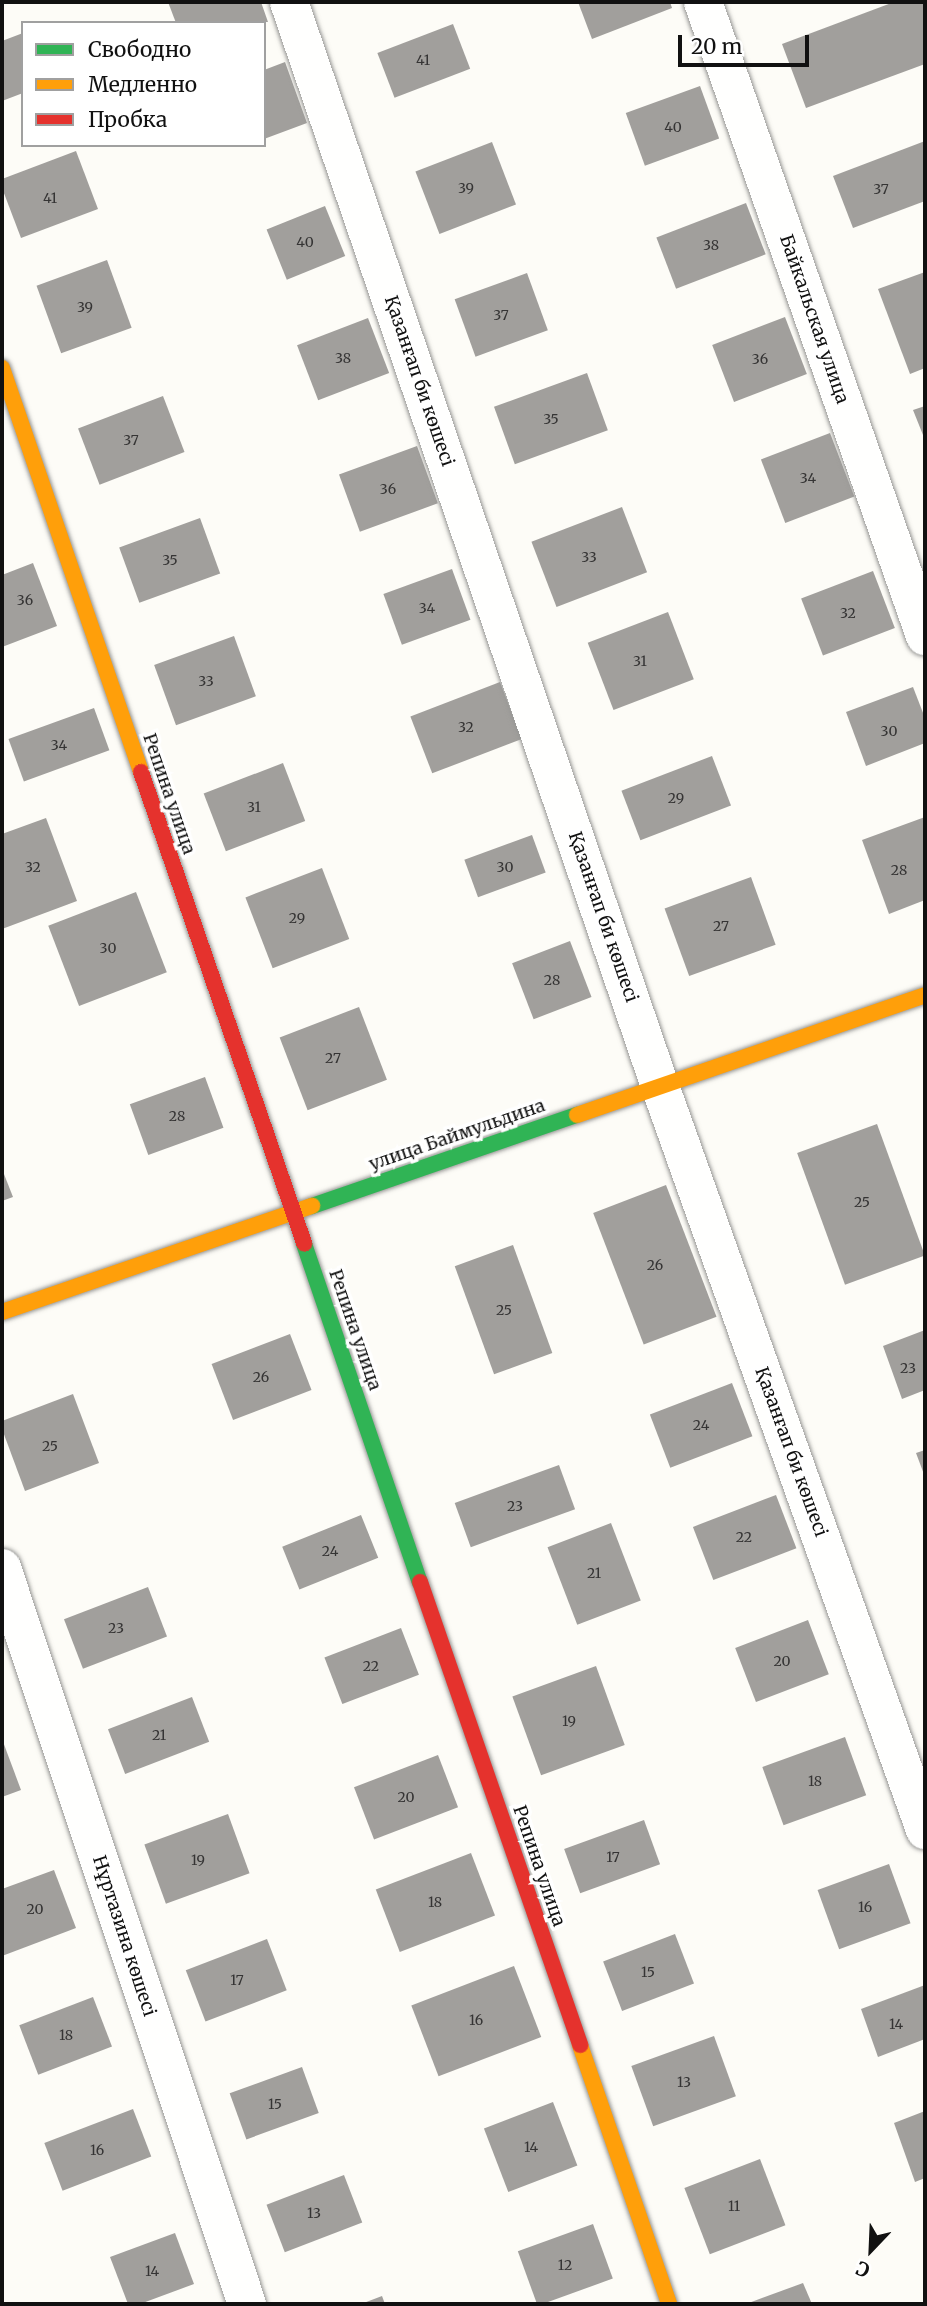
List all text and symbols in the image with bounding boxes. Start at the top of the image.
legend [21,21,266,147]
scale bar [682,21,813,65]
text: 20 m [691,33,742,60]
text: Свободно [88,36,191,63]
house number: 41 [416,52,430,68]
text: Медленно [88,71,197,98]
text: Пробка [88,106,167,133]
house number: 40 [664,119,682,135]
house number: 39 [458,180,474,196]
house number: 37 [873,181,889,197]
house number: 41 [43,190,57,206]
street label: Байкальская улица [775,232,853,406]
house number: 40 [296,234,314,250]
house number: 38 [703,237,719,253]
street label: Қазанғап би көшесі [380,293,458,469]
house number: 39 [77,299,93,315]
house number: 37 [493,307,509,323]
house number: 38 [335,350,351,366]
house number: 36 [752,351,768,367]
house number: 35 [543,411,559,427]
house number: 37 [123,432,139,448]
house number: 34 [800,470,816,486]
house number: 36 [380,481,396,497]
house number: 33 [581,549,597,565]
house number: 35 [162,552,178,568]
house number: 36 [17,592,33,608]
house number: 34 [419,600,435,616]
house number: 32 [840,605,856,621]
house number: 31 [633,653,647,669]
house number: 33 [198,673,214,689]
house number: 32 [458,719,474,735]
house number: 30 [881,723,897,739]
street label: Репина улица [138,731,200,857]
house number: 34 [51,737,67,753]
house number: 29 [668,790,684,806]
house number: 31 [247,799,261,815]
street label: Қазанғап би көшесі [564,829,642,1005]
house number: 32 [25,859,41,875]
house number: 30 [497,859,513,875]
house number: 28 [891,862,907,878]
house number: 29 [289,910,305,926]
house number: 27 [713,918,729,934]
house number: 30 [100,940,116,956]
house number: 28 [544,972,560,988]
house number: 27 [325,1050,341,1066]
street label: улица Баймульдина [366,1095,548,1175]
house number: 28 [169,1108,185,1124]
house number: 25 [854,1194,870,1210]
house number: 26 [647,1257,663,1273]
street label: Репина улица [324,1267,386,1393]
house number: 25 [496,1302,512,1318]
house number: 23 [900,1360,916,1376]
street label: Қазанғап би көшесі [750,1364,832,1540]
house number: 26 [253,1369,269,1385]
house number: 24 [693,1417,709,1433]
house number: 25 [42,1438,58,1454]
house number: 23 [507,1498,523,1514]
house number: 22 [736,1529,752,1545]
house number: 24 [322,1543,338,1559]
house number: 21 [587,1565,601,1581]
house number: 23 [108,1620,124,1636]
house number: 20 [773,1653,791,1669]
house number: 22 [363,1658,379,1674]
house number: 19 [562,1713,576,1729]
house number: 21 [152,1727,166,1743]
house number: 18 [808,1773,822,1789]
house number: 20 [397,1789,415,1805]
street label: Репина улица [508,1803,570,1929]
house number: 17 [606,1849,620,1865]
house number: 19 [191,1852,205,1868]
street label: Нұртазина көшесі [88,1853,160,2019]
house number: 18 [428,1894,442,1910]
house number: 16 [858,1899,872,1915]
house number: 20 [26,1901,44,1917]
house number: 15 [641,1964,655,1980]
house number: 17 [230,1972,244,1988]
house number: 16 [469,2012,483,2028]
house number: 14 [889,2016,903,2032]
house number: 18 [59,2027,73,2043]
house number: 13 [677,2074,691,2090]
house number: 15 [268,2096,282,2112]
house number: 14 [524,2139,538,2155]
house number: 16 [90,2142,104,2158]
house number: 11 [728,2198,740,2214]
house number: 13 [307,2205,321,2221]
north arrow [836,2215,906,2285]
text: С [852,2256,873,2283]
house number: 12 [558,2257,572,2273]
house number: 14 [145,2263,159,2279]

